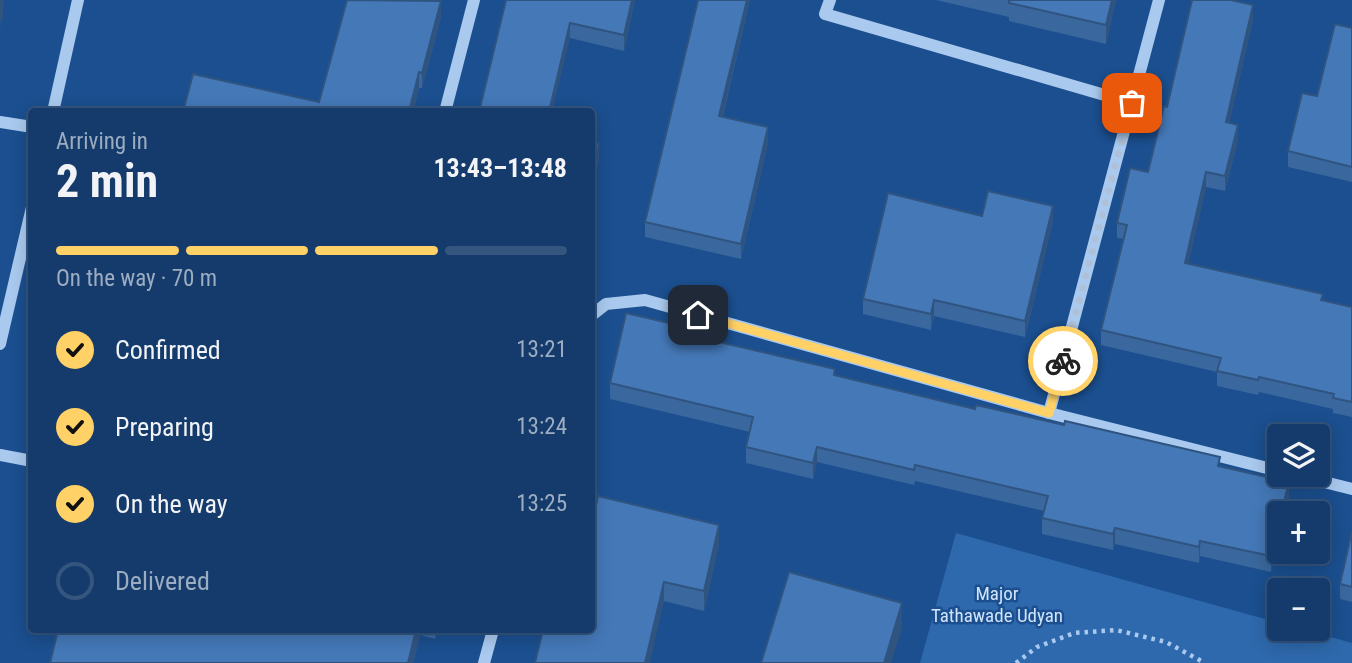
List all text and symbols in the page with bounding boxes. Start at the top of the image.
pin [1102,73,1162,133]
icon: bag [1113,84,1151,122]
text: Arriving in [56,128,148,155]
text: 13:43–13:48 [433,153,567,183]
text: 2 min [56,154,158,208]
text: On the way · 70 m [56,265,217,292]
pin [668,285,728,345]
icon: home [679,296,717,334]
courier [1028,326,1098,396]
icon: check [56,331,94,369]
text: Confirmed [115,335,221,365]
text: 13:21 [516,336,567,363]
icon: bike [1044,342,1082,380]
icon: check [56,408,94,446]
text: Preparing [115,412,214,442]
text: 13:24 [516,413,567,440]
map controls [1267,424,1330,641]
button: layers [1267,424,1330,487]
icon: check [56,485,94,523]
text: On the way [115,489,228,519]
text: 13:25 [516,490,567,517]
button: + [1267,501,1330,564]
text: Delivered [115,566,210,596]
button: − [1267,578,1330,641]
park label: Major Tathawade Udyan [931,582,1063,627]

